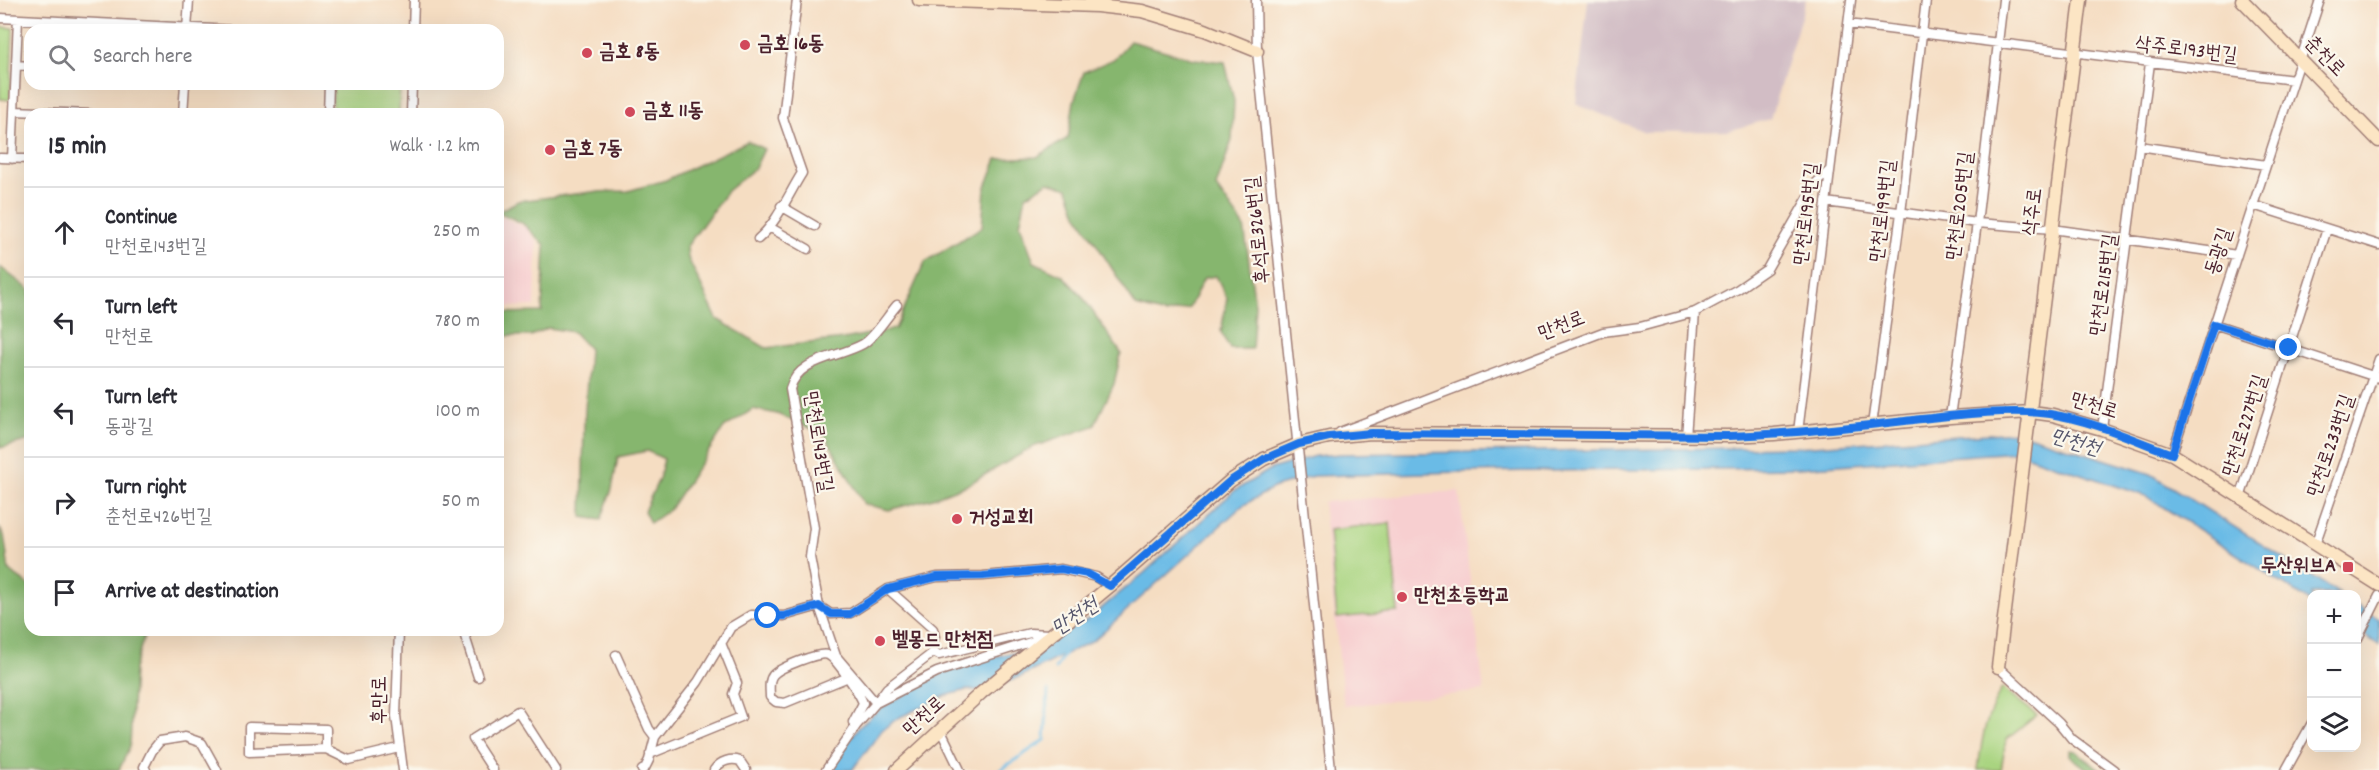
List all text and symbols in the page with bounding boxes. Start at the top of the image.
search box [24,24,504,90]
street label: 춘천로 [2297,30,2351,84]
place label: 금호 16동 [757,31,824,59]
street label: 삭주로193번길 [2133,31,2239,71]
marker: 금호 16동 [738,38,752,52]
place label: 금호 8동 [599,39,660,67]
icon: search [45,41,78,74]
text: Search here [93,42,192,73]
marker: 금호 8동 [580,46,594,60]
place label: 금호 11동 [642,98,704,126]
marker: 금호 11동 [623,105,637,119]
text: 15 min [48,129,106,166]
text: Walk · 1.2 km [389,133,480,161]
place label: 금호 7동 [562,136,623,164]
marker: 금호 7동 [543,143,557,157]
street label: 만천로205번길 [1940,150,1982,262]
street label: 만천로199번길 [1864,158,1904,264]
street label: 만천로195번길 [1788,161,1828,267]
street label: 후석로326번길 [1239,175,1279,285]
street label: 삭주로 [2017,186,2051,238]
text: Continue [105,203,177,234]
icon: ahead [48,216,81,249]
text: 250 m [433,218,480,246]
street label: 동광길 [2199,225,2241,279]
street label: 만천로215번길 [2084,232,2126,338]
text: 만천로143번길 [105,234,207,262]
text: Turn left [105,293,177,324]
street label: 만천로 [1534,305,1590,349]
icon: left [48,306,81,339]
text: 780 m [435,308,480,336]
text: 만천로 [105,324,153,352]
route end [2275,334,2301,360]
street label: 만천로227번길 [2216,371,2276,481]
text: Turn left [105,383,177,414]
street label: 만천로 [2067,387,2121,427]
street label: 만천로143번길 [795,389,839,495]
street label: 만천로233번길 [2301,391,2363,501]
icon: left [48,396,81,429]
text: 100 m [436,398,480,426]
text: 동광길 [105,414,153,442]
water label: 만천천 [2046,423,2106,466]
text: Turn right [105,473,187,504]
icon: right [48,486,81,519]
text: 50 m [442,488,480,516]
text: 춘천로426번길 [105,504,212,532]
place label: 거성교회 [969,505,1033,533]
marker: 거성교회 [950,512,964,526]
place label: 두산위브A [2261,553,2336,581]
marker: 두산위브A [2341,560,2355,574]
icon: arrive [48,576,81,609]
text: Arrive at destination [105,577,279,608]
place label: 만천초등학교 [1414,583,1511,611]
water label: 만천천 [1047,590,1107,644]
marker: 만천초등학교 [1395,590,1409,604]
map controls [2307,590,2361,752]
button: + [2307,590,2361,644]
route start [754,602,780,628]
place label: 벨몽드 만천점 [892,627,993,655]
marker: 벨몽드 만천점 [873,634,887,648]
button: − [2307,644,2361,698]
street label: 후만로 [367,676,395,724]
street label: 만천로 [898,690,952,744]
button: layers [2307,698,2361,752]

